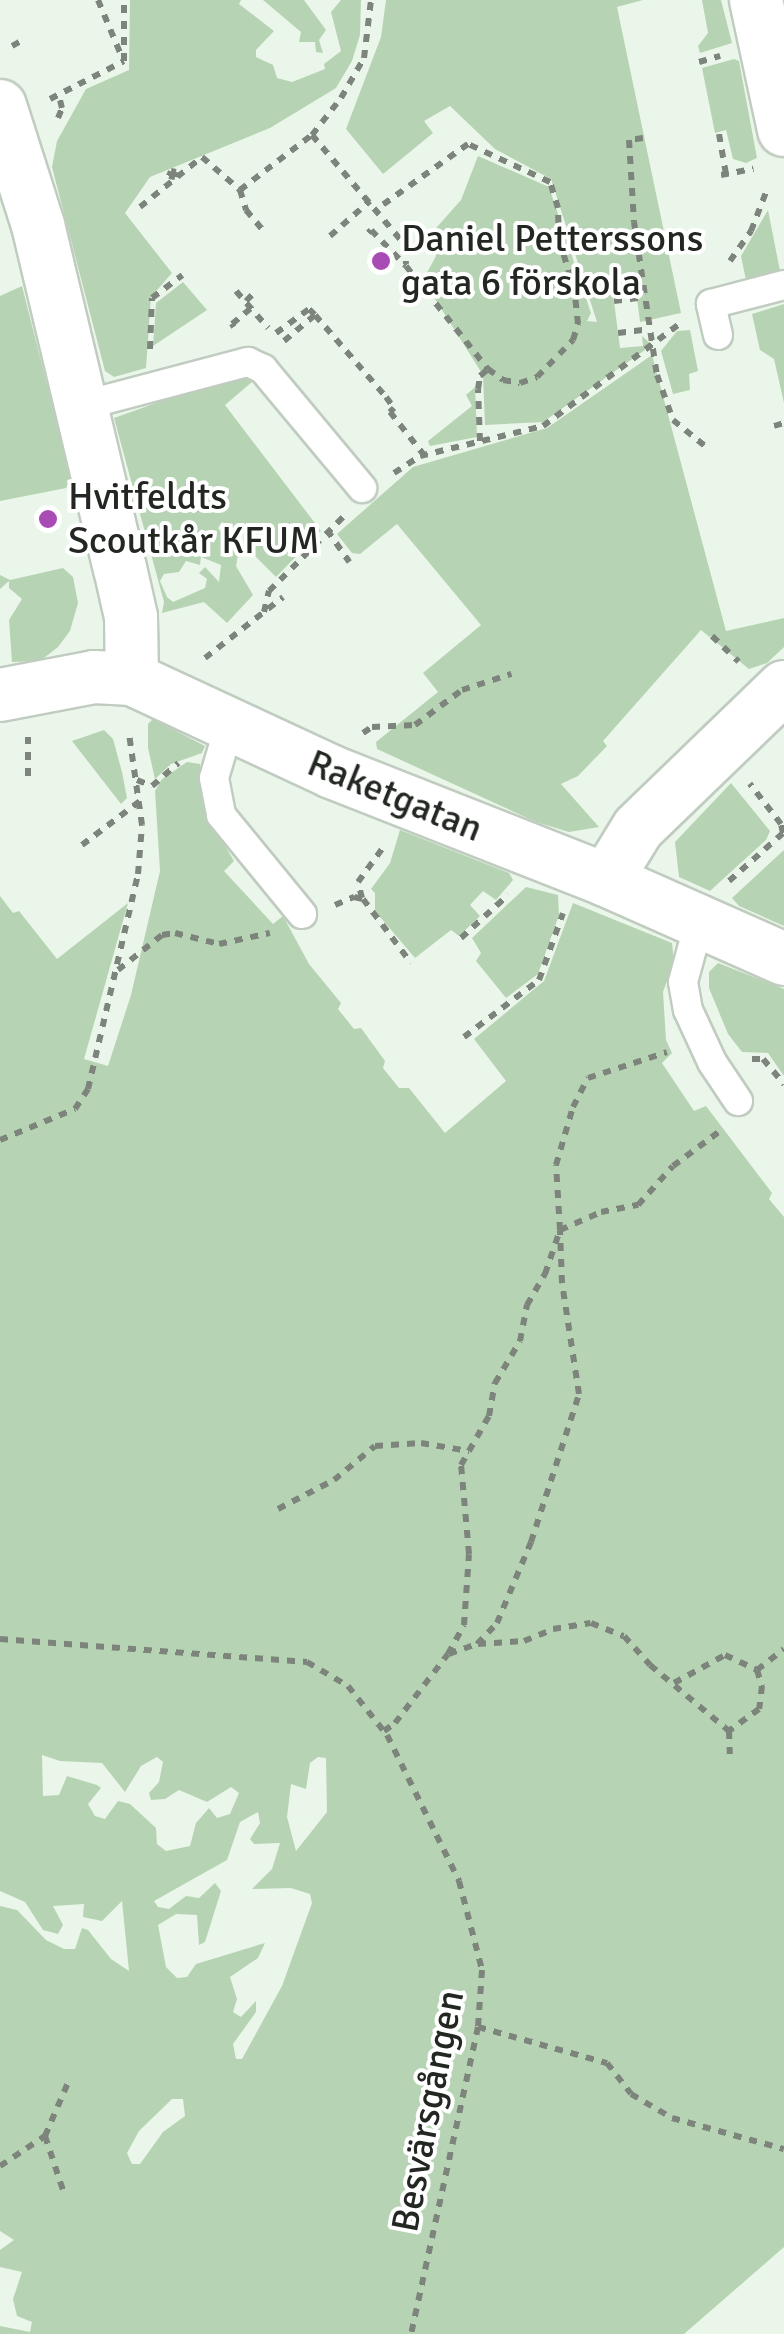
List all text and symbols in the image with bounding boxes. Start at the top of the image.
place label: Daniel Petterssons gata 6 förskola [401,216,703,306]
marker: Daniel Petterssons gata 6 förskola [370,250,392,272]
place label: Hvitfeldts Scoutkår KFUM [68,474,320,564]
marker: Hvitfeldts Scoutkår KFUM [37,508,59,530]
street label: Raketgatan [301,740,489,852]
street label: Besvärsgången [382,1986,474,2236]

